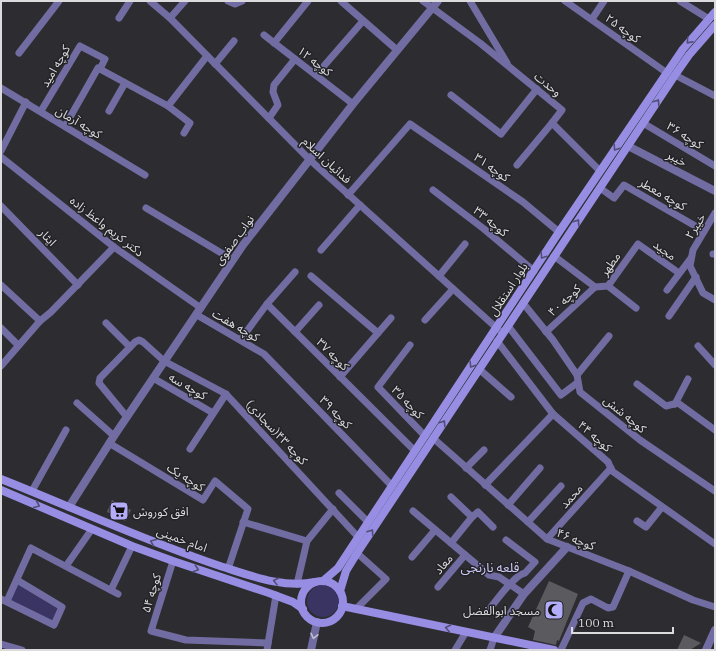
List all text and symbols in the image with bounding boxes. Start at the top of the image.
street label: کوچه ۲۵ [602,10,644,47]
one-way arrow [687,36,694,44]
street label: کوچه امید [37,41,74,90]
street label: کوچه ۱۲ [294,43,336,81]
street label: وحدت [531,69,565,99]
one-way arrow [652,100,659,107]
street label: کوچه آرمان [53,102,106,143]
street label: کوچه ۳۶ [664,118,707,153]
street label: فدائیان اسلام [298,133,355,188]
one-way arrow [613,144,621,151]
street label: خیبر [664,146,690,169]
street label: کوچه ۳۱ [471,149,514,186]
street label: کوچه معطر [635,174,690,215]
street label: دکتر کریم واعظ زاده [66,192,147,261]
street label: کوچه ۳۳ [470,203,512,241]
street label: خیبر۲ [682,210,709,242]
street label: نواب صفوی [211,212,257,268]
one-way arrow [572,219,580,226]
street label: ایثار [35,224,60,249]
street label: مجید [651,237,679,263]
street label: مطهر [596,249,624,280]
one-way arrow [541,252,548,259]
street label: بلوار استقلال [485,259,531,319]
street label: کوچه ۴۰ [544,280,585,320]
street label: کوچه هفت [209,305,263,346]
street label: کوچه ۳۷ [313,335,353,375]
one-way arrow [469,361,477,368]
street label: کوچه سه [166,369,211,404]
street label: کوچه ۳۵ [388,382,428,423]
street label: کوچه ۳۹ [316,392,356,433]
street label: کوچه شش [600,392,650,437]
street label: کوچه ۴۳(سجادی) [242,396,312,469]
street label: کوچه ۴۴ [574,417,616,456]
one-way arrow [438,421,445,428]
street label: کوچه یک [164,460,208,496]
street label: محمد [556,481,586,511]
one-way arrow [32,500,40,508]
supermarket icon: افق کوروش [108,500,130,522]
place label: افق کوروش [133,504,189,520]
street label: امام خمینی [154,523,209,557]
street label: کوچه ۴۶ [554,525,598,555]
one-way arrow [366,529,374,536]
one-way arrow [149,538,156,546]
street label: معاد [430,551,456,577]
district label: قلعه نارنجی [461,559,520,576]
one-way arrow [193,564,200,573]
street label: کوچه ۵۴ [138,571,165,615]
one-way arrow [273,578,279,586]
mosque icon: مسجد ابوالفضل [543,599,565,621]
place label: مسجد ابوالفضل [463,603,540,618]
scale bar [572,609,673,635]
text: 100 m [578,615,614,630]
one-way arrow [444,624,451,633]
one-way arrow [310,633,318,639]

